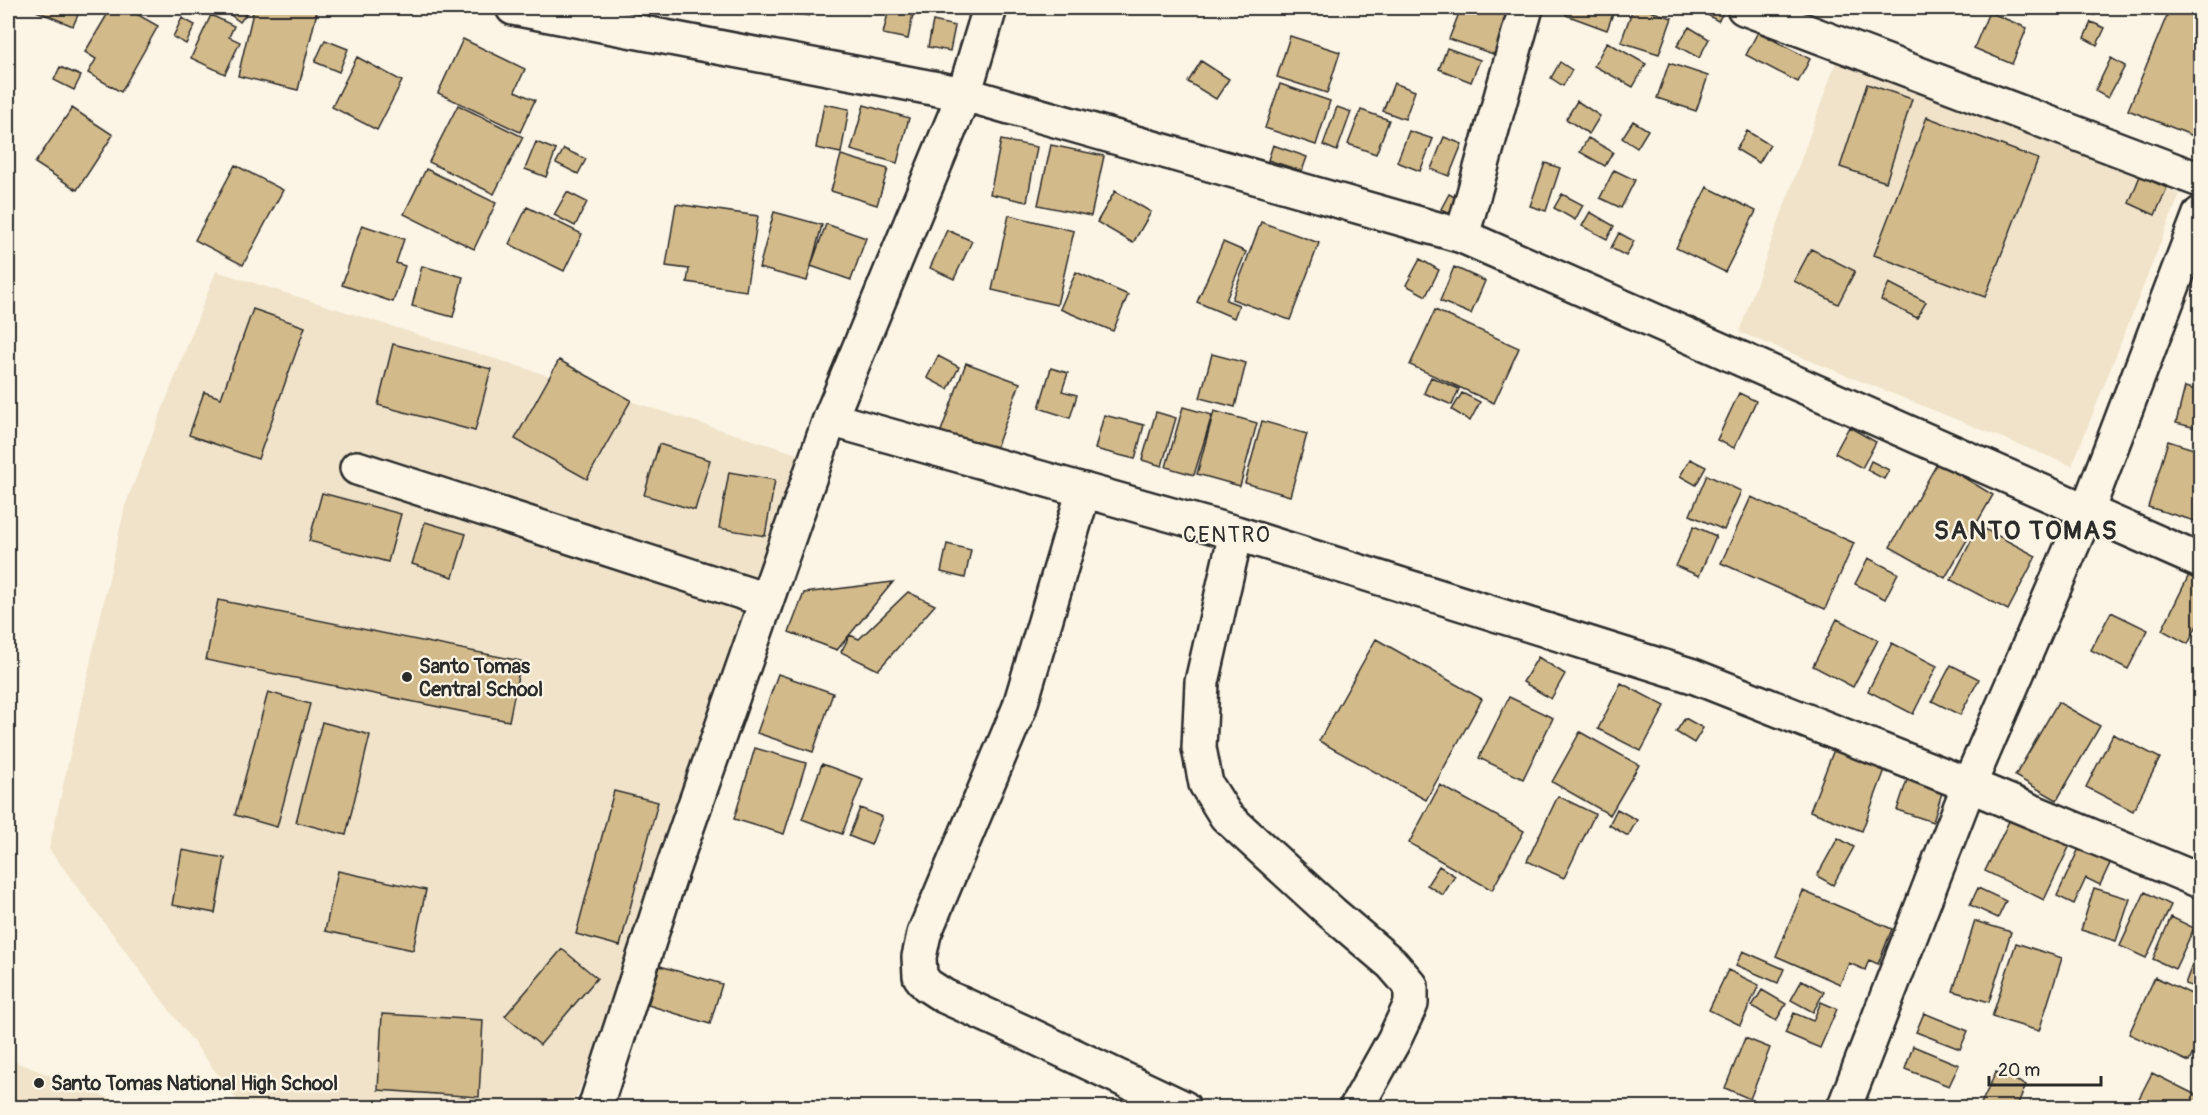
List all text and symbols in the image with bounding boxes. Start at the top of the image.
district label: SANTO TOMAS [1934,515,2118,547]
district label: CENTRO [1183,521,1271,549]
place label: Santo Tomas Central School [419,654,543,702]
marker: Santo Tomas Central School [400,670,414,684]
scale bar [1989,1049,2102,1087]
text: 20 m [1998,1059,2040,1082]
place label: Santo Tomas National High School [51,1071,338,1096]
marker: Santo Tomas National High School [32,1076,46,1090]

